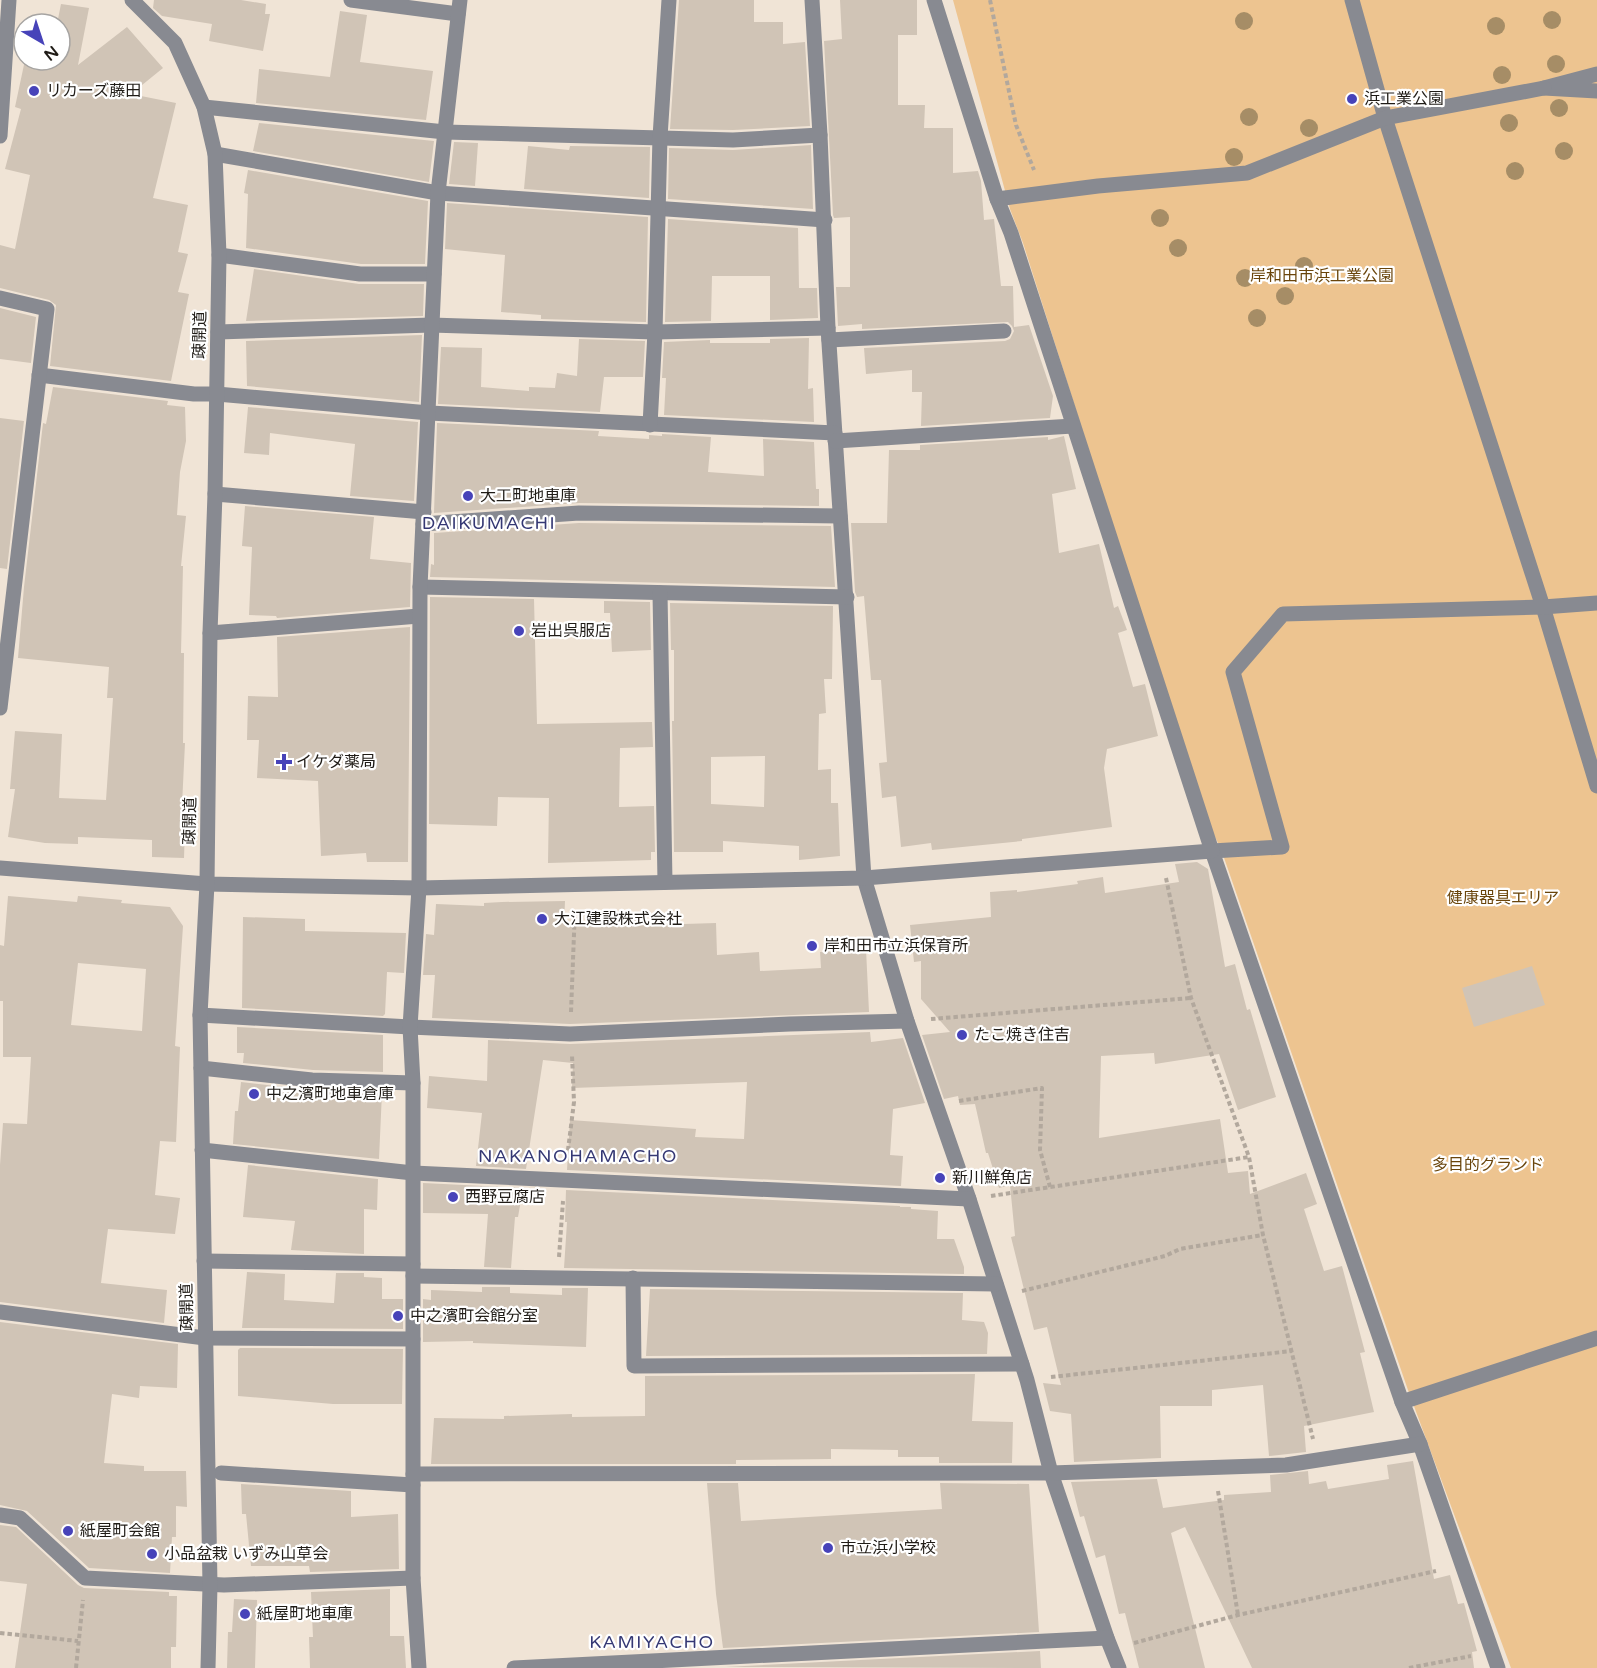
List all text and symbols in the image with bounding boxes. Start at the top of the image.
north arrow [12,12,72,72]
text: N [40,41,62,65]
place label: リカーズ藤田 [46,81,141,101]
marker: リカーズ藤田 [27,84,41,98]
place label: 浜工業公園 [1364,89,1444,109]
marker: 浜工業公園 [1345,92,1359,106]
park label: 岸和田市浜工業公園 [1250,266,1394,286]
street label: 疎開道 [190,311,210,359]
place label: 大工町地車庫 [480,486,576,506]
marker: 大工町地車庫 [461,489,475,503]
district label: DAIKUMACHI [422,512,556,534]
place label: 岩出呉服店 [531,621,611,641]
marker: 岩出呉服店 [512,624,526,638]
place label: イケダ薬局 [296,752,376,772]
marker: イケダ薬局 [277,755,291,769]
street label: 疎開道 [180,797,200,845]
park label: 健康器具エリア [1447,888,1559,908]
place label: 大江建設株式会社 [554,909,682,929]
marker: 大江建設株式会社 [535,912,549,926]
place label: 岸和田市立浜保育所 [824,936,968,956]
marker: 岸和田市立浜保育所 [805,939,819,953]
place label: たこ焼き住吉 [974,1025,1070,1045]
marker: たこ焼き住吉 [955,1028,969,1042]
place label: 中之濱町地車倉庫 [266,1084,394,1104]
marker: 中之濱町地車倉庫 [247,1087,261,1101]
district label: NAKANOHAMACHO [478,1145,678,1167]
park label: 多目的グランド [1432,1155,1544,1175]
place label: 新川鮮魚店 [952,1168,1032,1188]
marker: 新川鮮魚店 [933,1171,947,1185]
place label: 西野豆腐店 [465,1187,545,1207]
marker: 西野豆腐店 [446,1190,460,1204]
street label: 疎開道 [177,1283,197,1331]
place label: 中之濱町会館分室 [410,1306,538,1326]
marker: 中之濱町会館分室 [391,1309,405,1323]
place label: 紙屋町会館 [80,1521,160,1541]
marker: 紙屋町会館 [61,1524,75,1538]
place label: 市立浜小学校 [840,1538,936,1558]
marker: 市立浜小学校 [821,1541,835,1555]
place label: 小品盆栽 いずみ山草会 [164,1544,328,1564]
marker: 小品盆栽 いずみ山草会 [145,1547,159,1561]
place label: 紙屋町地車庫 [257,1604,353,1624]
marker: 紙屋町地車庫 [238,1607,252,1621]
district label: KAMIYACHO [589,1631,715,1653]

